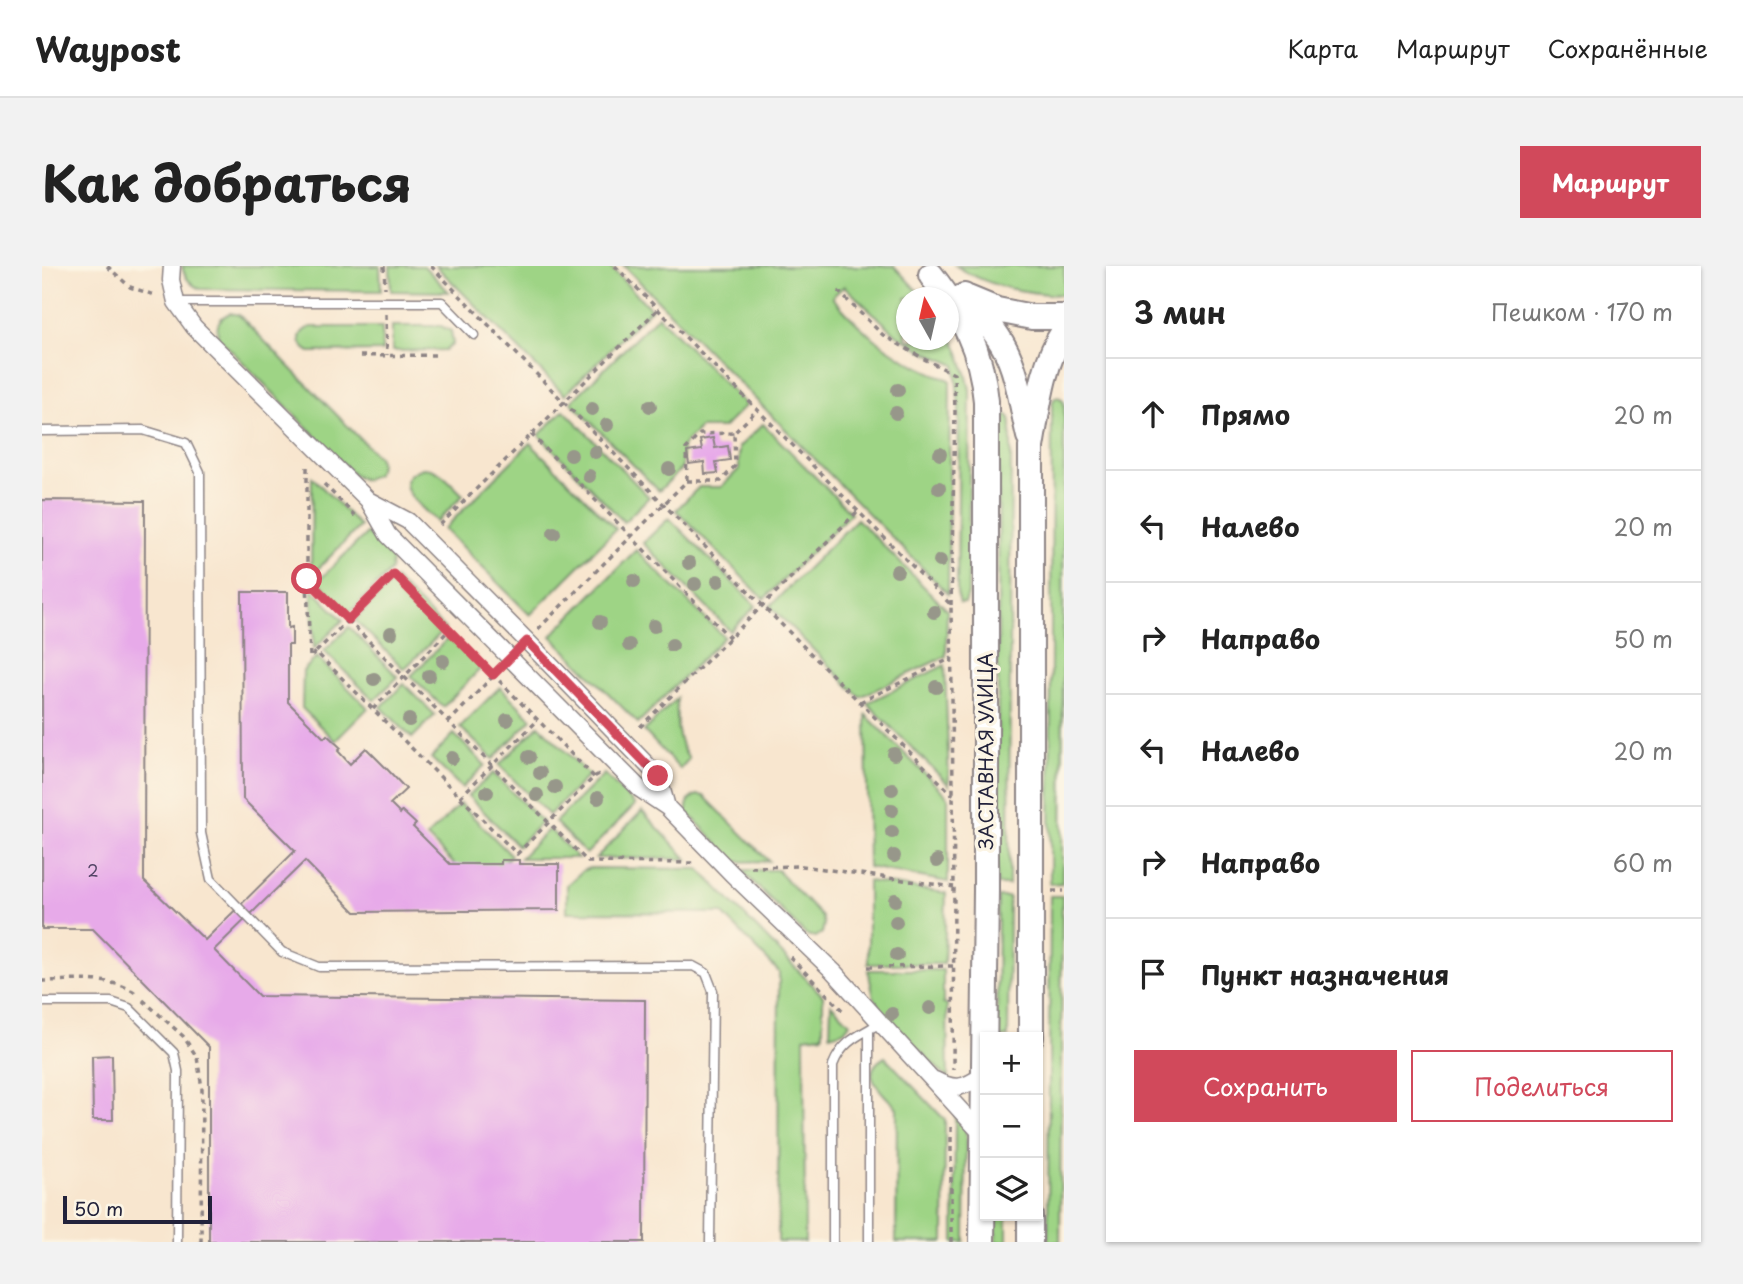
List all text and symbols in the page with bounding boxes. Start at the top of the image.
text: Waypost [35,23,181,73]
text: Карта [1287,30,1358,66]
text: Маршрут [1396,30,1510,66]
text: Сохранённые [1548,30,1708,66]
text: Как добраться [42,145,412,219]
button: Маршрут [1520,146,1701,218]
north arrow [896,287,959,350]
text: 3 мин [1134,289,1226,334]
text: Пешком · 170 m [1491,294,1673,329]
icon: ahead [1134,395,1172,433]
text: Прямо [1201,395,1290,434]
text: 20 m [1614,397,1673,432]
icon: left [1134,507,1172,545]
text: Налево [1201,507,1299,546]
text: 20 m [1614,509,1673,544]
route start [291,563,322,594]
icon: right [1134,619,1172,657]
text: Направо [1201,619,1320,658]
text: 50 m [1613,621,1673,656]
street label: ЗАСТАВНАЯ УЛИЦА [971,653,999,849]
icon: left [1134,731,1172,769]
text: Налево [1201,731,1299,770]
text: 20 m [1614,733,1673,768]
route end [642,760,673,791]
icon: right [1134,843,1172,881]
text: Направо [1201,843,1320,882]
text: 60 m [1613,845,1673,880]
house number: 2 [87,858,99,882]
icon: arrive [1134,955,1172,993]
text: Пункт назначения [1201,955,1449,994]
map controls [980,1032,1043,1221]
button: + [980,1032,1043,1095]
button: Сохранить [1134,1050,1397,1122]
button: Поделиться [1411,1050,1673,1122]
button: − [980,1095,1043,1158]
button: layers [980,1158,1043,1221]
scale bar [63,1193,212,1225]
text: 50 m [74,1194,123,1222]

